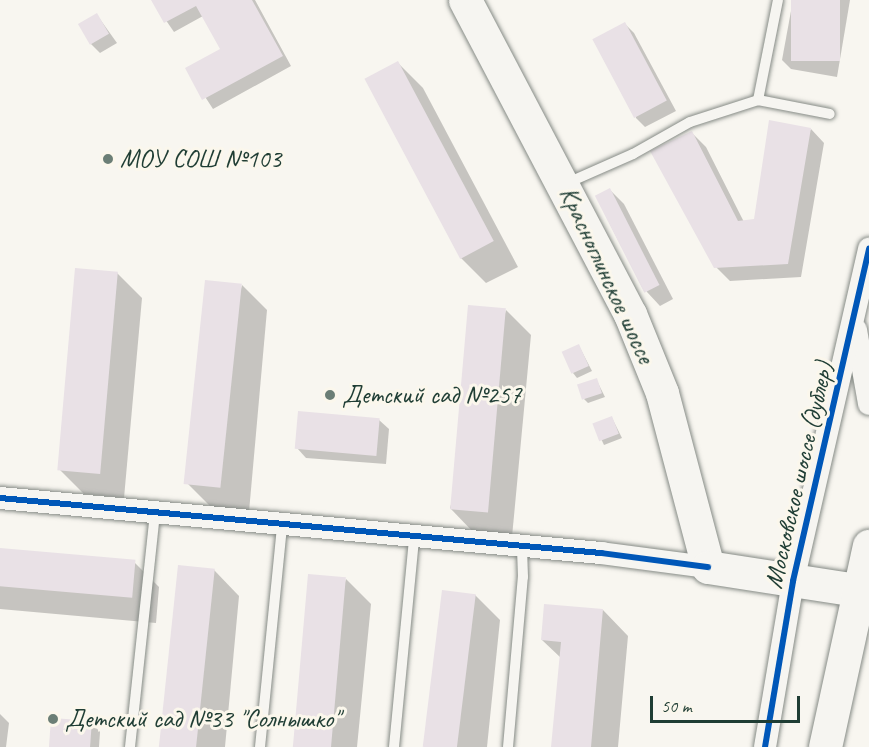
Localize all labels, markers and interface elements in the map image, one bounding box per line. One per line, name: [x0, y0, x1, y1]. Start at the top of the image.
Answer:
place label: МОУ СОШ №103: [120, 143, 281, 175]
marker: МОУ СОШ №103: [101, 152, 115, 166]
street label: Красноглинское шоссе: [552, 181, 662, 369]
street label: Московское шоссе (дублер): [758, 358, 840, 592]
place label: Детский сад №257: [342, 379, 521, 411]
marker: Детский сад №257: [323, 388, 337, 402]
scale bar: [653, 684, 803, 722]
text: 50 m: [661, 695, 692, 717]
place label: Детский сад №33 "Солнышко": [65, 703, 339, 735]
marker: Детский сад №33 "Солнышко": [46, 712, 60, 726]

